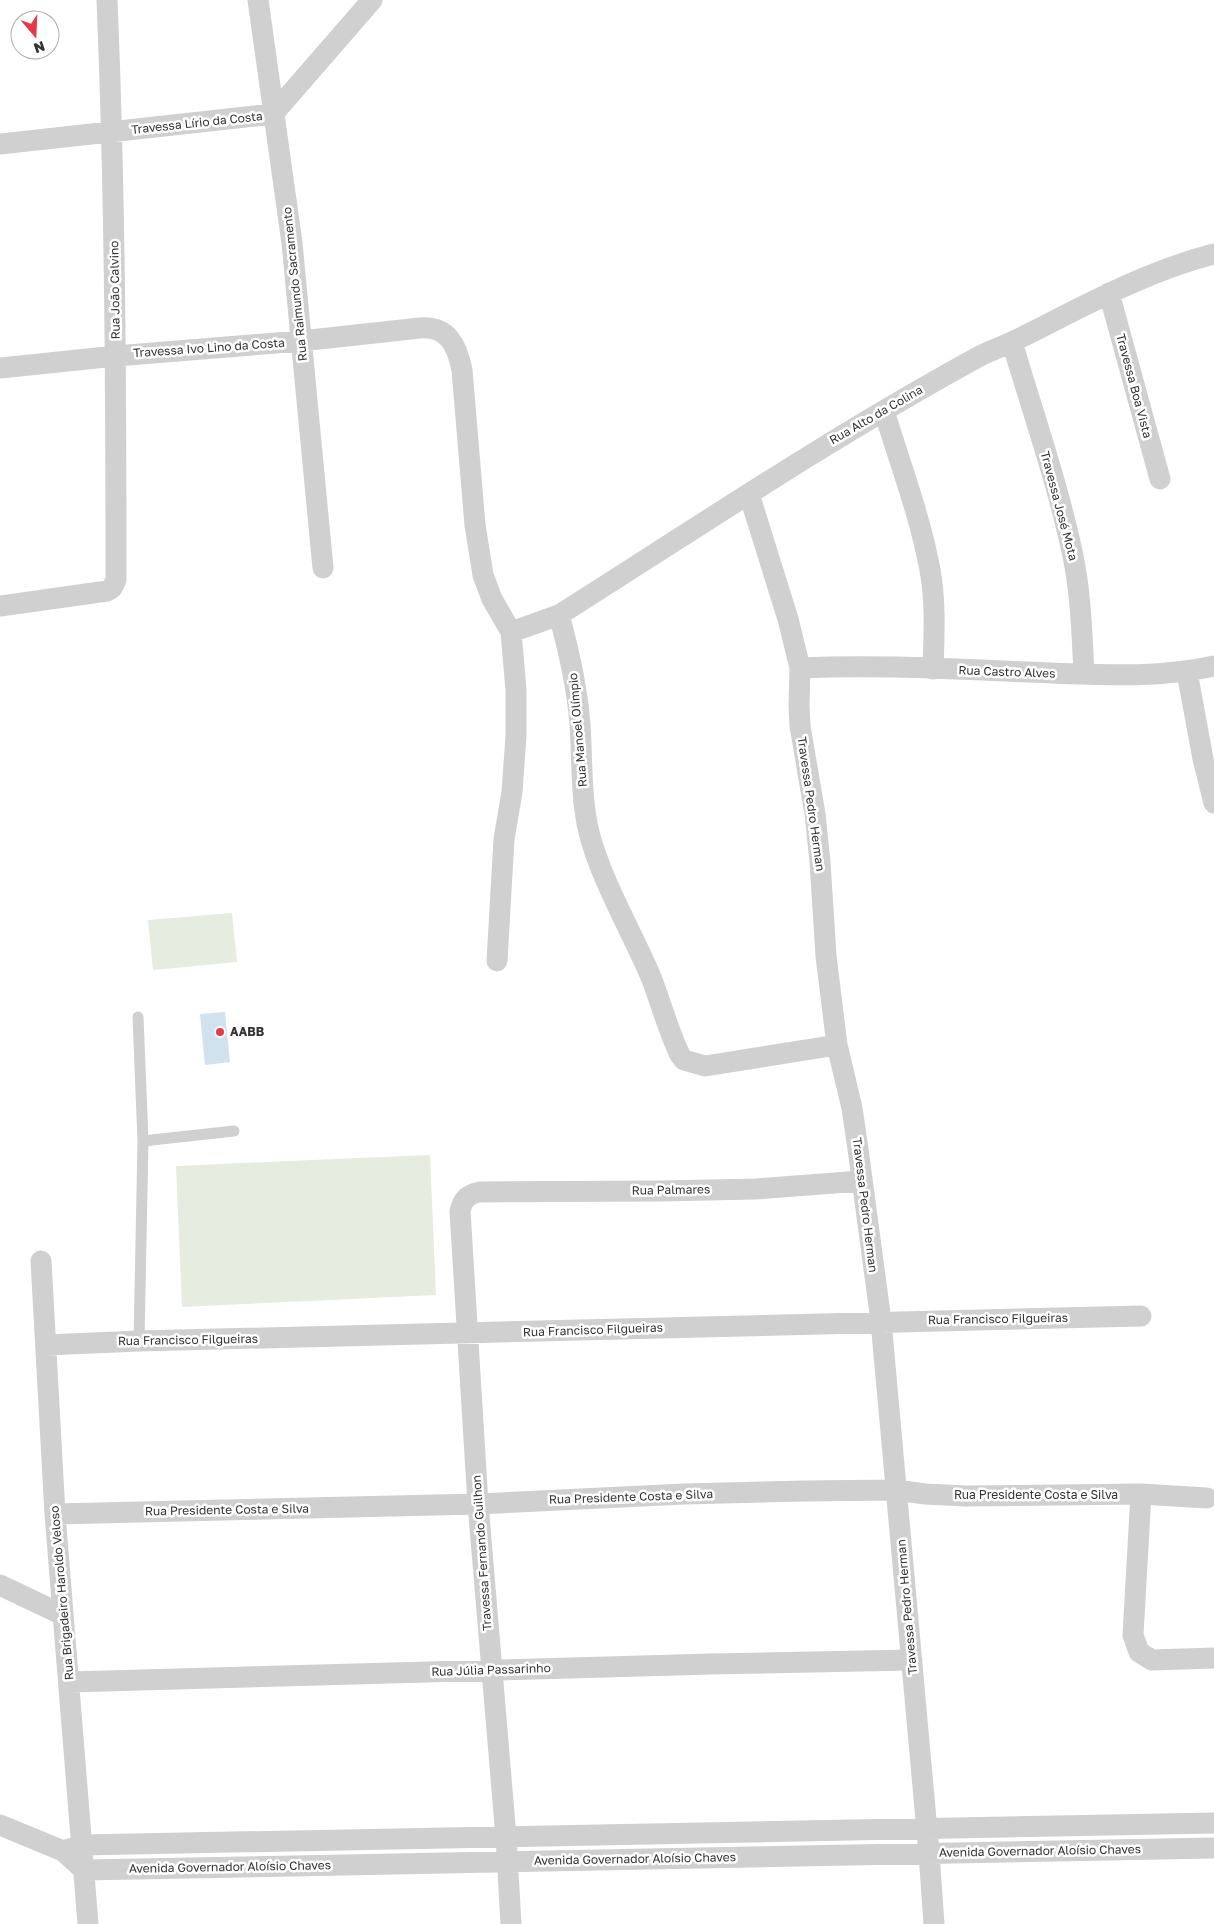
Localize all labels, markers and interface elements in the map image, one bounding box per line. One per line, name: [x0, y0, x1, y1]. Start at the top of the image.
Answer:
north arrow: [10, 10, 60, 60]
text: N: [32, 38, 47, 58]
street label: Travessa Lírio da Costa: [131, 108, 263, 137]
street label: Rua Raimundo Sacramento: [279, 206, 310, 362]
street label: Rua João Calvino: [106, 240, 123, 340]
street label: Travessa Boa Vista: [1113, 332, 1156, 440]
street label: Travessa Ivo Lino da Costa: [133, 335, 285, 360]
street label: Rua Alto da Colina: [826, 382, 925, 447]
street label: Travessa José Mota: [1038, 450, 1081, 562]
street label: Rua Castro Alves: [958, 662, 1056, 681]
street label: Rua Manoel Olímpio: [565, 672, 590, 788]
street label: Travessa Pedro Herman: [795, 736, 828, 872]
place label: AABB: [230, 1024, 265, 1039]
marker: AABB: [214, 1026, 226, 1038]
street label: Travessa Pedro Herman: [850, 1137, 881, 1273]
street label: Rua Palmares: [632, 1181, 710, 1198]
street label: Rua Francisco Filgueiras: [928, 1310, 1068, 1327]
street label: Rua Francisco Filgueiras: [523, 1320, 663, 1339]
street label: Rua Francisco Filgueiras: [118, 1331, 258, 1348]
street label: Travessa Fernando Guilhon: [469, 1475, 494, 1631]
street label: Rua Presidente Costa e Silva: [549, 1486, 713, 1507]
street label: Rua Presidente Costa e Silva: [954, 1487, 1118, 1502]
street label: Rua Presidente Costa e Silva: [145, 1501, 309, 1518]
street label: Rua Brigadeiro Haroldo Veloso: [46, 1505, 77, 1681]
street label: Travessa Pedro Herman: [893, 1539, 920, 1675]
street label: Rua Júlia Passarinho: [431, 1660, 551, 1679]
street label: Avenida Governador Aloísio Chaves: [939, 1841, 1141, 1860]
street label: Avenida Governador Aloísio Chaves: [534, 1849, 736, 1868]
street label: Avenida Governador Aloísio Chaves: [129, 1857, 331, 1876]

